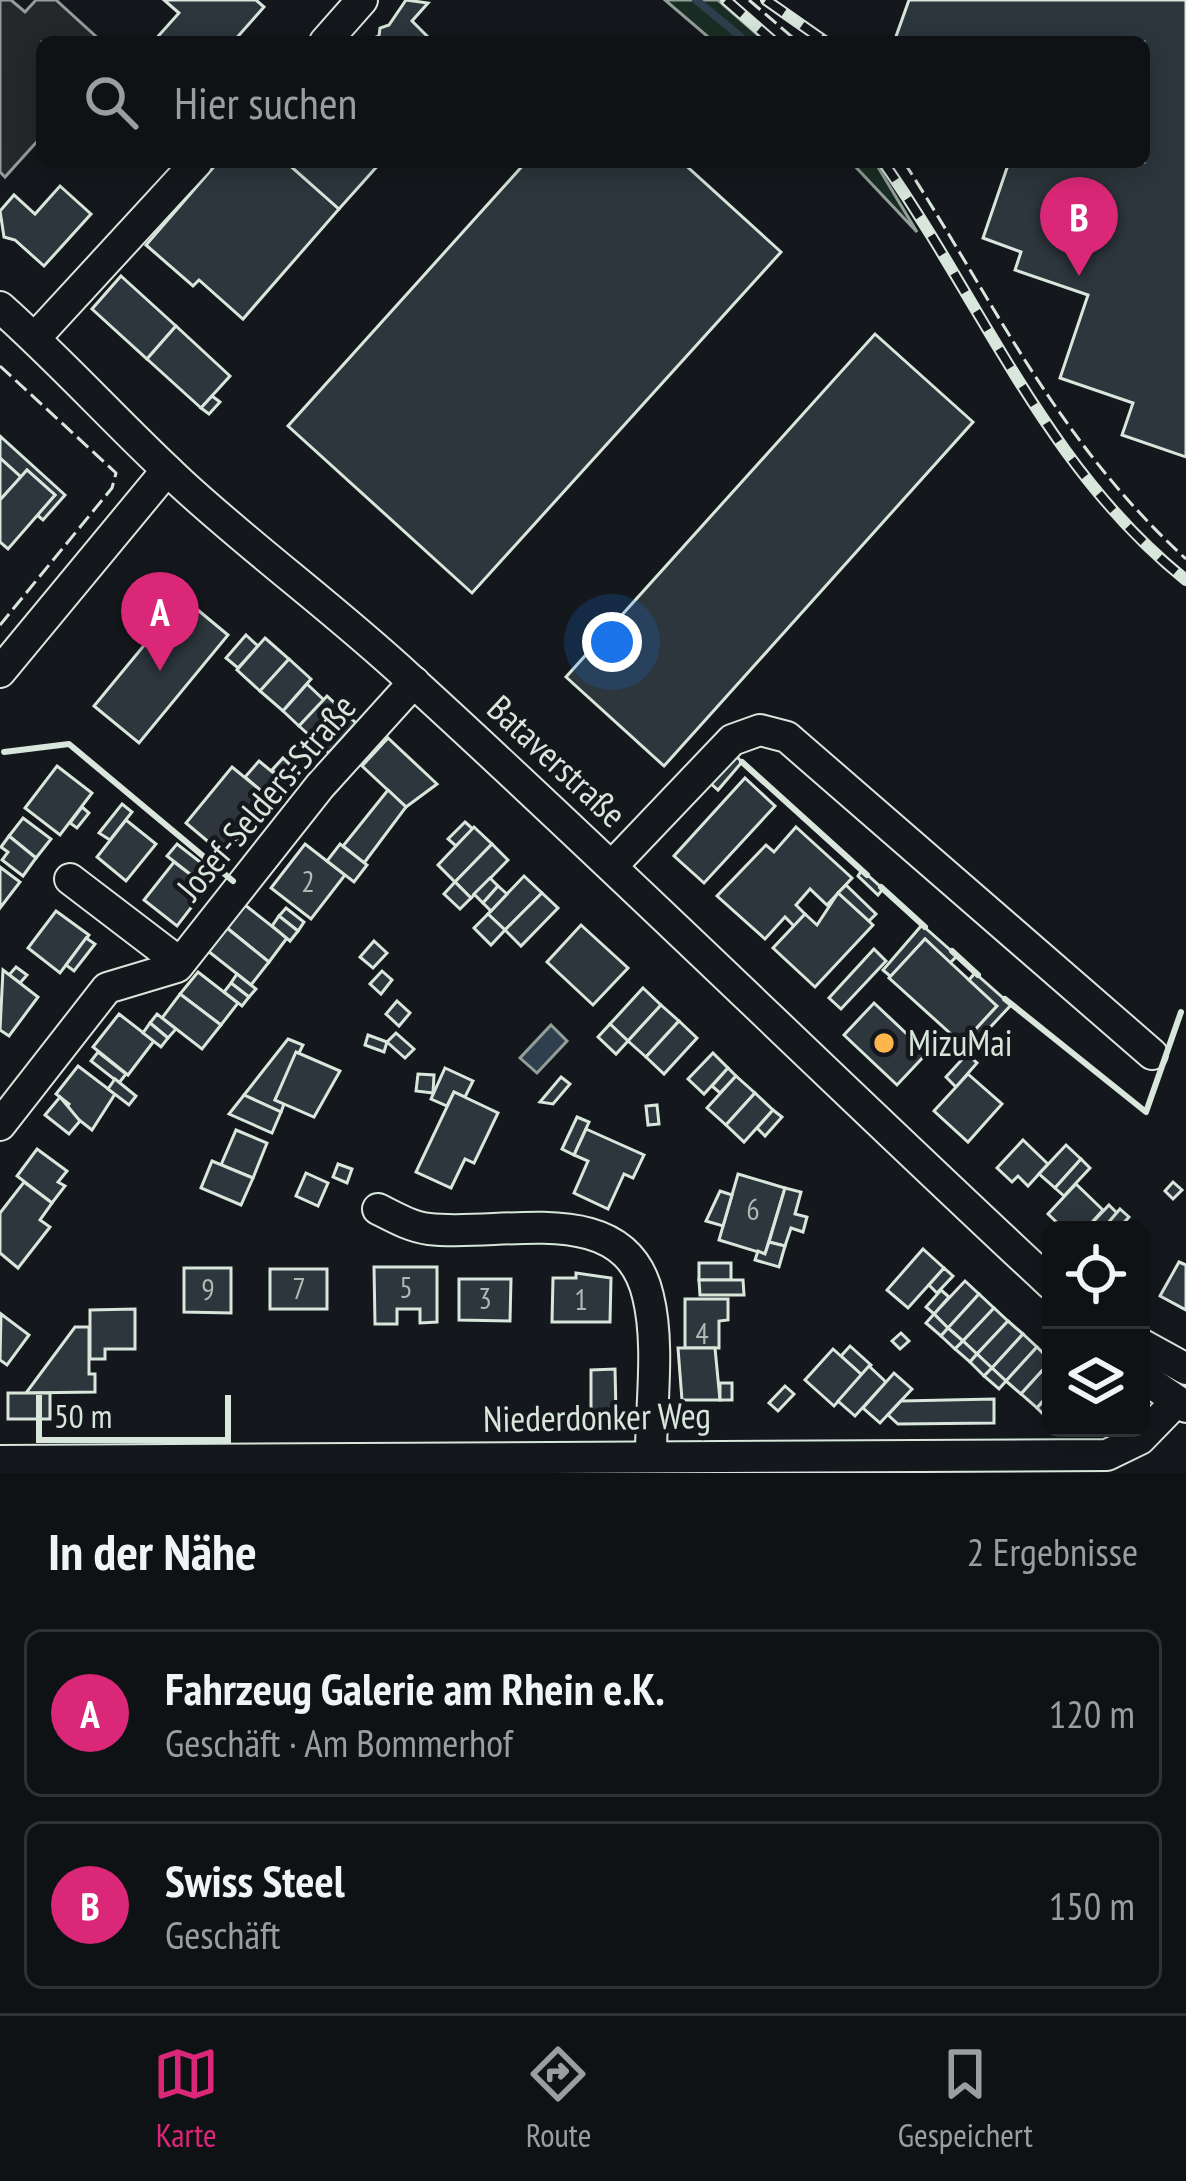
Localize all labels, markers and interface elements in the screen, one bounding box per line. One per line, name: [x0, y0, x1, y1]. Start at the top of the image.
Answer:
search box: [36, 36, 1150, 168]
icon: search: [78, 69, 144, 135]
text: Hier suchen: [174, 73, 357, 131]
pin: B: [1040, 177, 1118, 276]
pin: A: [121, 572, 199, 671]
your location: [582, 612, 642, 672]
street label: Josef-Selders-Straße: [165, 684, 365, 910]
street label: Bataverstraße: [478, 684, 637, 837]
house number: 2: [301, 861, 315, 900]
place label: MizuMai: [908, 1019, 1012, 1066]
marker: MizuMai: [871, 1030, 897, 1056]
house number: 6: [746, 1189, 760, 1228]
map controls: [1042, 1221, 1150, 1437]
button: locate: [1042, 1221, 1150, 1329]
house number: 5: [399, 1267, 413, 1306]
house number: 7: [292, 1268, 306, 1307]
house number: 9: [201, 1269, 215, 1308]
house number: 3: [478, 1278, 492, 1317]
house number: 1: [574, 1279, 588, 1318]
house number: 4: [695, 1313, 709, 1352]
button: layers: [1042, 1329, 1150, 1437]
scale bar: [36, 1389, 231, 1442]
street label: Niederdonker Weg: [483, 1391, 711, 1442]
text: 50 m: [54, 1394, 112, 1437]
text: In der Nähe: [48, 1518, 257, 1584]
text: 2 Ergebnisse: [967, 1526, 1138, 1577]
text: Fahrzeug Galerie am Rhein e.K.: [165, 1659, 665, 1717]
text: A: [80, 1688, 100, 1739]
text: 120 m: [1049, 1688, 1135, 1739]
text: Geschäft · Am Bommerhof: [165, 1717, 513, 1768]
text: Swiss Steel: [165, 1851, 345, 1909]
text: B: [80, 1880, 100, 1931]
text: 150 m: [1049, 1880, 1135, 1931]
text: Geschäft: [165, 1909, 280, 1960]
tab: Karte: [153, 2041, 219, 2156]
tab: Route: [525, 2041, 591, 2156]
tab: Gespeichert: [898, 2041, 1033, 2156]

